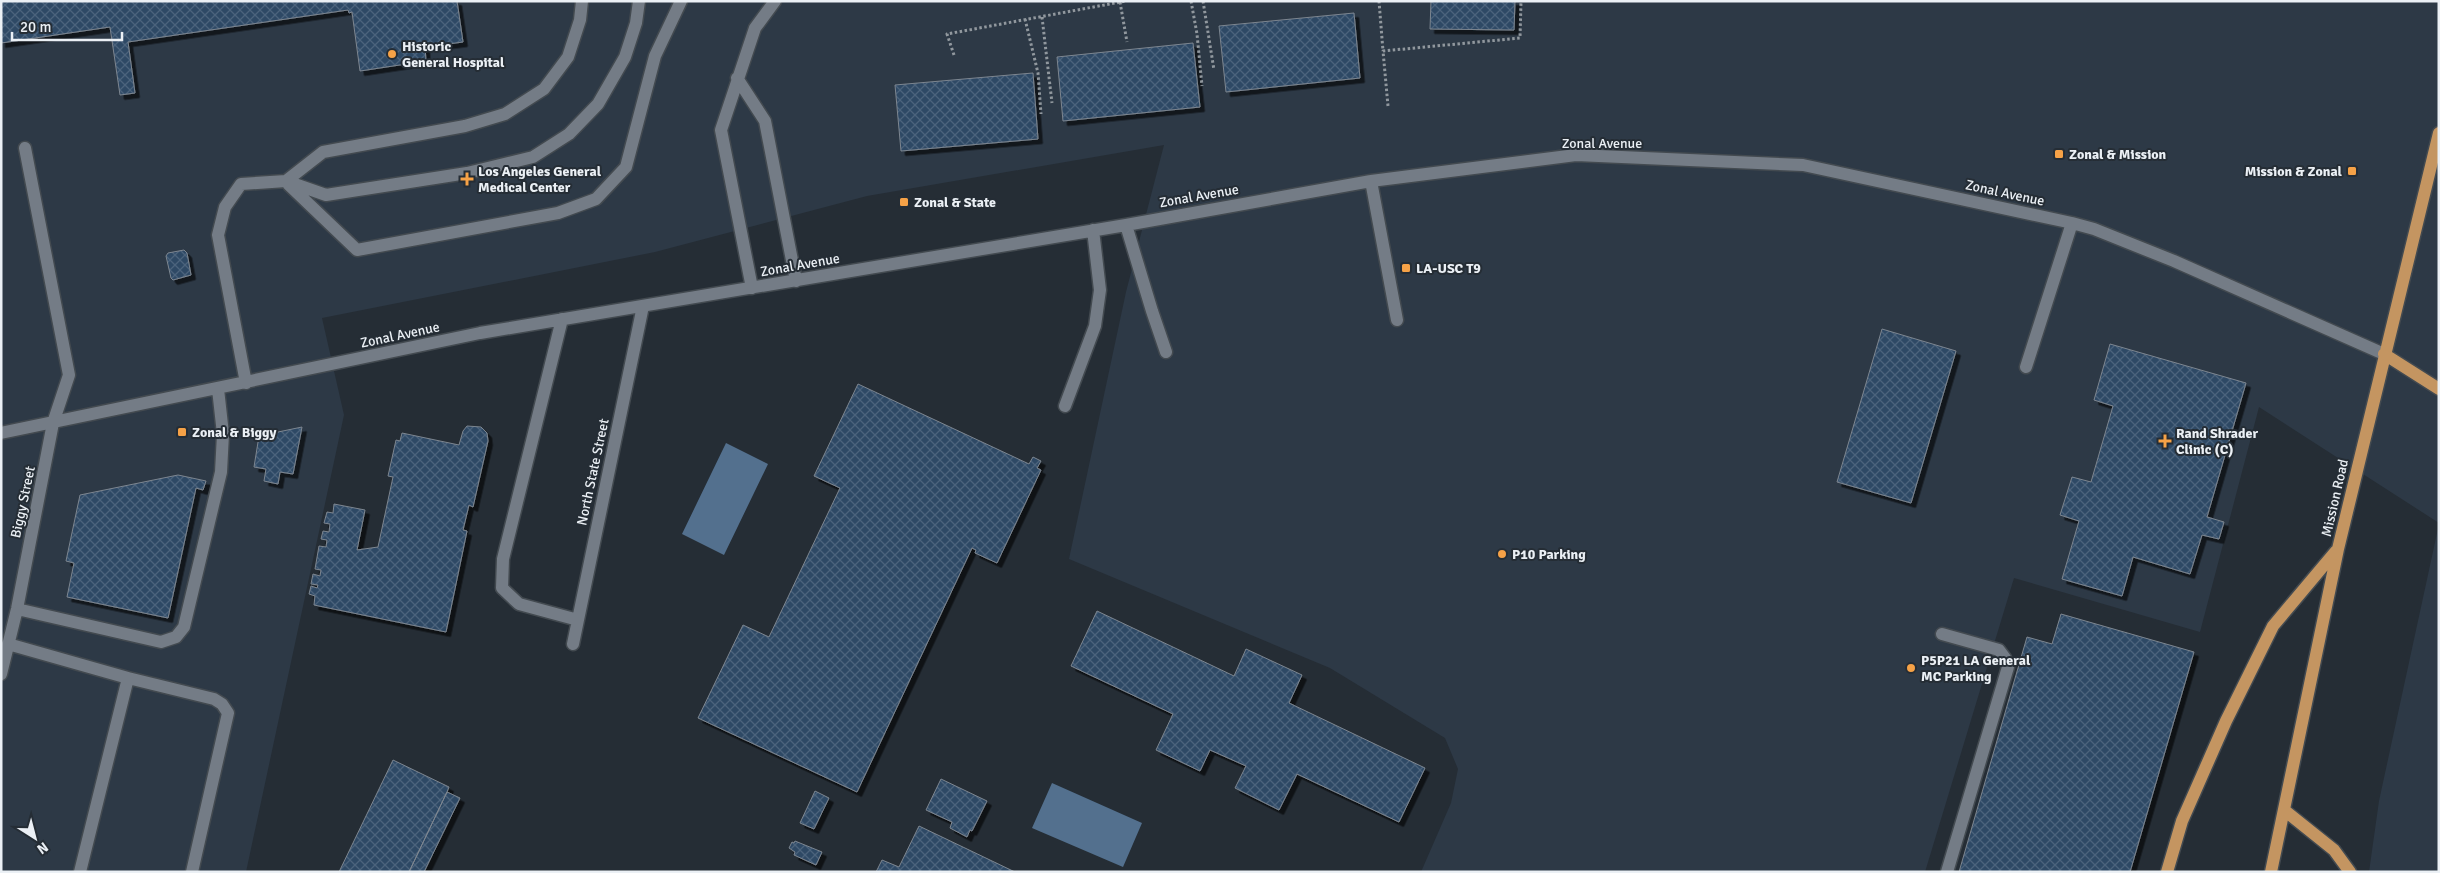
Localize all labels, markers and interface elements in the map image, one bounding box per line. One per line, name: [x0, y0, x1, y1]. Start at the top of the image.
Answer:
scale bar: [12, 10, 122, 42]
text: 20 m: [20, 18, 51, 36]
place label: Historic General Hospital: [402, 38, 505, 71]
marker: Historic General Hospital: [386, 48, 398, 60]
street label: Zonal Avenue: [1562, 135, 1642, 152]
place label: Zonal & Mission: [2069, 146, 2167, 163]
marker: Zonal & Mission: [2053, 148, 2065, 160]
place label: Los Angeles General Medical Center: [478, 163, 602, 196]
place label: Mission & Zonal: [2245, 163, 2343, 180]
marker: Mission & Zonal: [2346, 165, 2358, 177]
marker: Los Angeles General Medical Center: [460, 172, 474, 186]
street label: Zonal Avenue: [1964, 176, 2046, 210]
street label: Zonal Avenue: [1158, 181, 1240, 211]
place label: Zonal & State: [914, 194, 996, 211]
marker: Zonal & State: [898, 196, 910, 208]
street label: Zonal Avenue: [759, 250, 841, 280]
place label: LA-USC T9: [1416, 260, 1481, 277]
marker: LA-USC T9: [1400, 262, 1412, 274]
street label: Zonal Avenue: [359, 318, 441, 352]
street label: North State Street: [573, 417, 613, 527]
place label: Zonal & Biggy: [192, 424, 277, 441]
place label: Rand Shrader Clinic (C): [2176, 425, 2258, 458]
marker: Zonal & Biggy: [176, 426, 188, 438]
marker: Rand Shrader Clinic (C): [2158, 434, 2172, 448]
street label: Mission Road: [2318, 458, 2352, 538]
street label: Biggy Street: [7, 464, 39, 540]
place label: P10 Parking: [1512, 546, 1586, 563]
marker: P10 Parking: [1496, 548, 1508, 560]
place label: P5P21 LA General MC Parking: [1921, 652, 2031, 685]
marker: P5P21 LA General MC Parking: [1905, 662, 1917, 674]
north arrow: [10, 813, 60, 863]
text: N: [33, 838, 51, 858]

